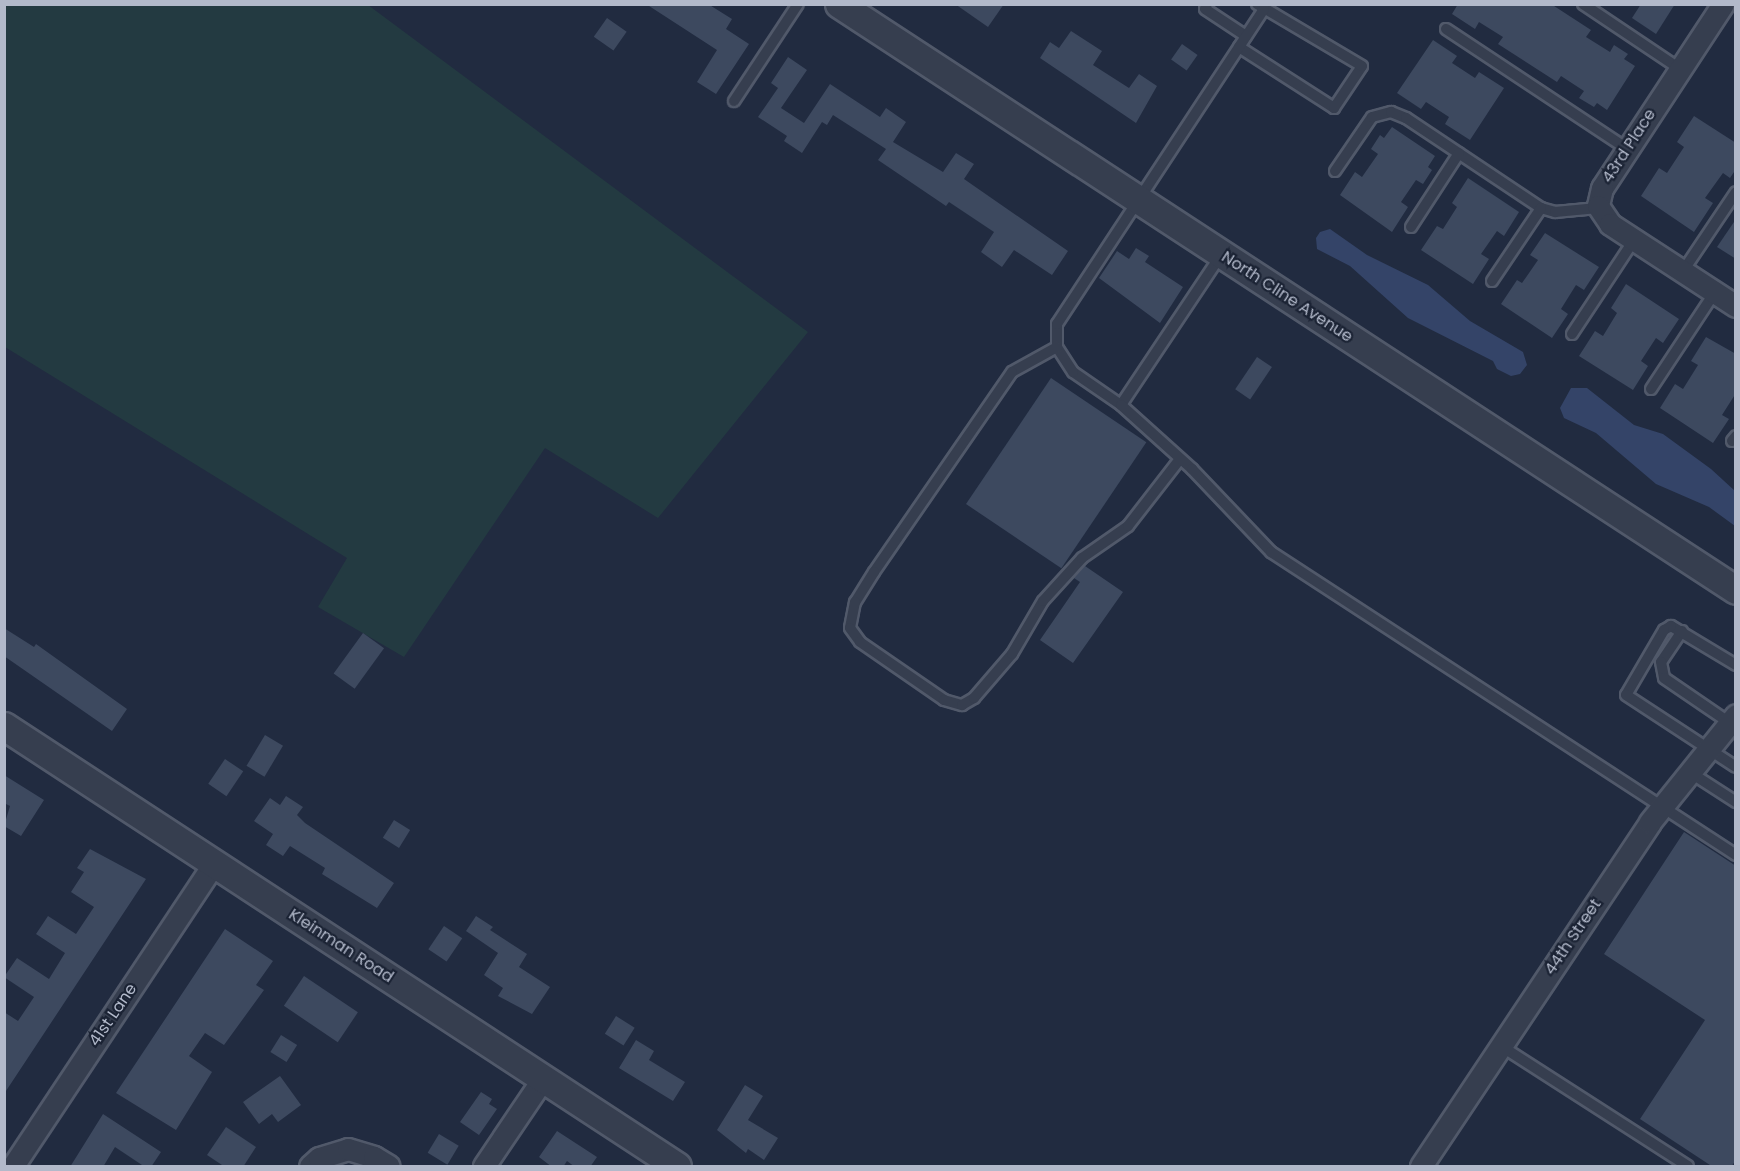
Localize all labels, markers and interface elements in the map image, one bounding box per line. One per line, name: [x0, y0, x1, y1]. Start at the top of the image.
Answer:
street label: 43rd Place: [1598, 105, 1660, 187]
street label: North Cline Avenue: [1218, 247, 1356, 347]
street label: 44th Street: [1541, 895, 1605, 979]
street label: Kleinman Road: [285, 905, 397, 987]
street label: 41st Lane: [85, 980, 141, 1050]

